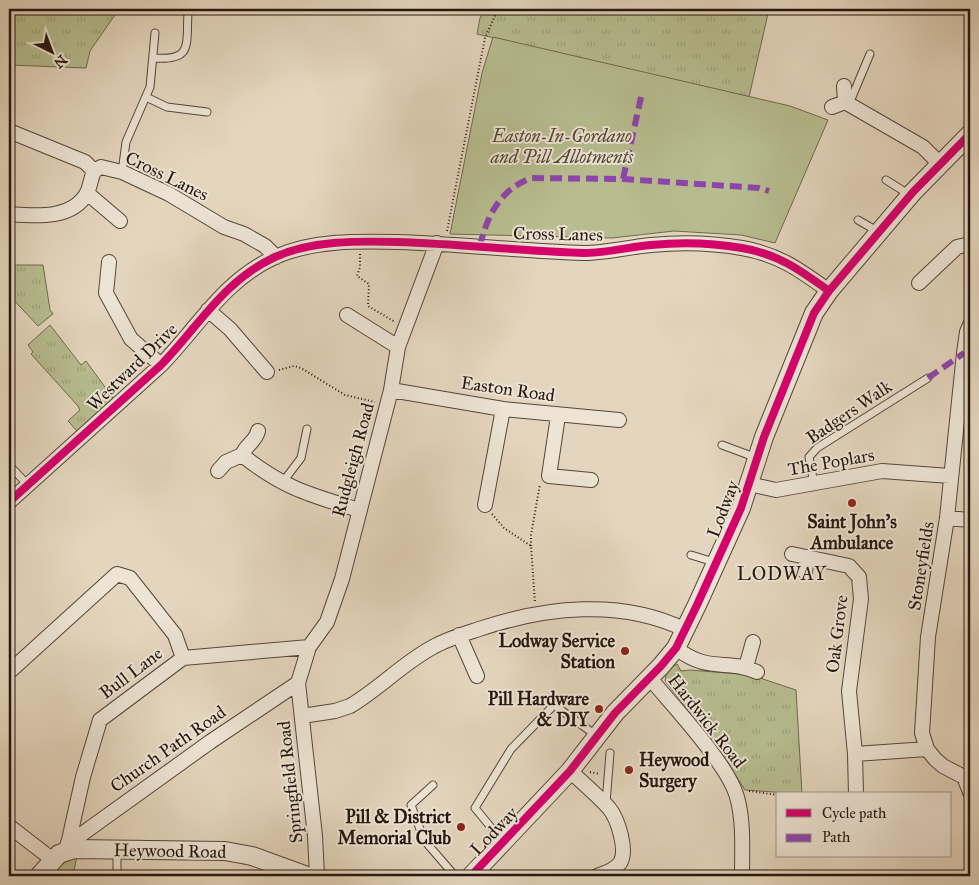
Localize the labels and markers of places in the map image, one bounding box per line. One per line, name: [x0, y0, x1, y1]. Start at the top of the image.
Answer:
marker: Saint John's Ambulance: [846, 497, 858, 509]
place label: Saint John's Ambulance: [807, 511, 897, 554]
place label: Lodway Service Station: [499, 630, 615, 673]
marker: Lodway Service Station: [619, 645, 631, 657]
place label: Pill Hardware & DIY: [488, 688, 591, 731]
marker: Pill Hardware & DIY: [593, 703, 605, 715]
place label: Heywood Surgery: [639, 749, 710, 793]
marker: Heywood Surgery: [623, 764, 635, 776]
place label: Pill & District Memorial Club: [338, 806, 452, 849]
marker: Pill & District Memorial Club: [455, 821, 467, 833]

